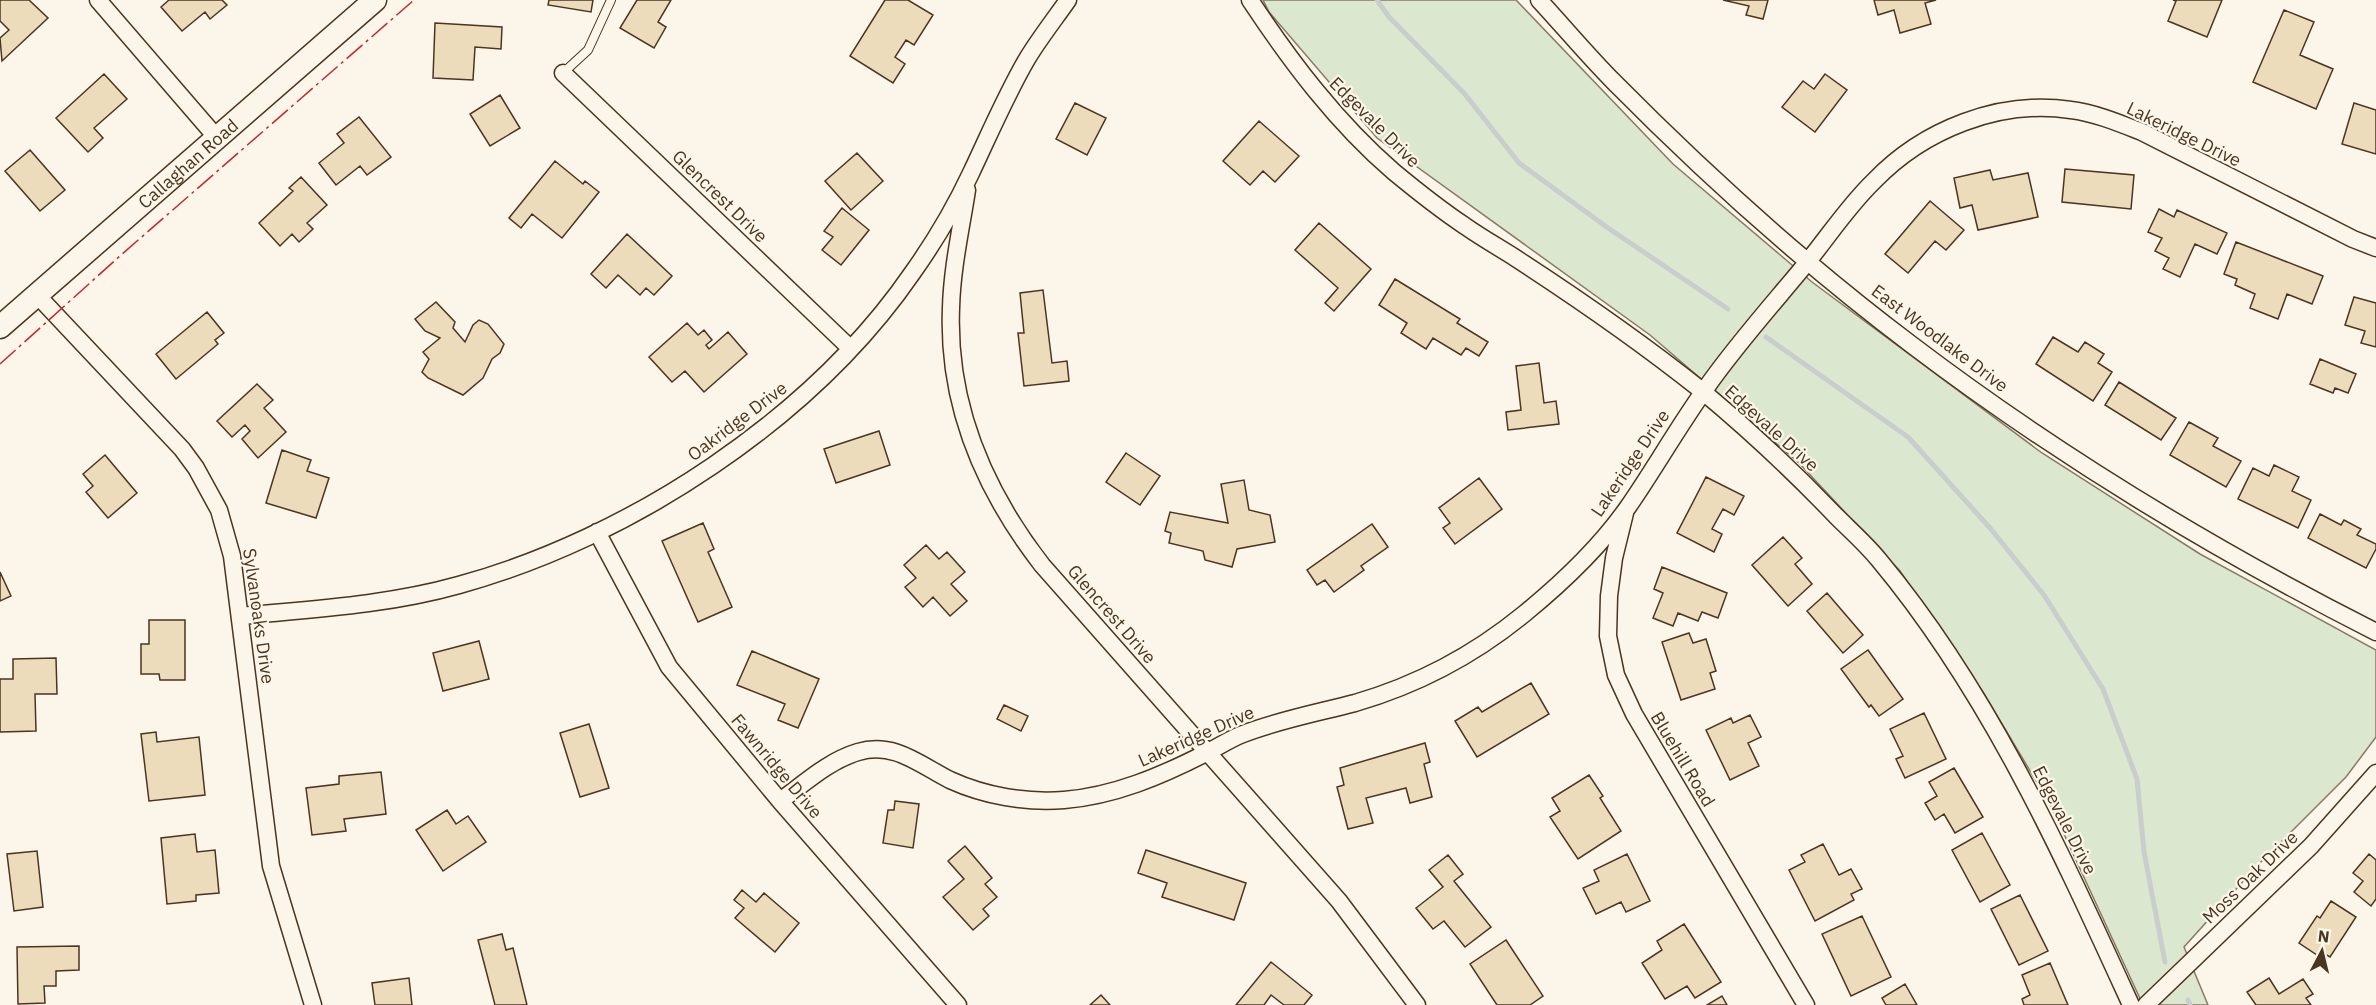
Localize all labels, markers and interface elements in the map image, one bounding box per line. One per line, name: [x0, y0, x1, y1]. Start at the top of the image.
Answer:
street label: Edgevale Drive: [1325, 72, 1425, 172]
street label: Lakeridge Drive: [2123, 96, 2245, 172]
street label: Callaghan Road: [133, 113, 242, 213]
street label: Glencrest Drive: [667, 145, 773, 247]
street label: East Woodlake Drive: [1867, 279, 2013, 397]
street label: Oakridge Drive: [683, 376, 791, 466]
street label: Edgevale Drive: [1720, 380, 1824, 476]
street label: Lakeridge Drive: [1586, 405, 1674, 521]
street label: Sylvanoaks Drive: [238, 547, 280, 685]
street label: Glencrest Drive: [1063, 560, 1161, 668]
street label: Lakeridge Drive: [1134, 700, 1258, 772]
street label: Bluehill Road: [1646, 707, 1720, 811]
street label: Fawnridge Drive: [726, 709, 828, 823]
street label: Edgevale Drive: [2028, 762, 2102, 878]
street label: Moss Oak Drive: [2197, 826, 2303, 928]
north arrow: [2292, 921, 2352, 981]
text: N: [2317, 925, 2331, 947]

